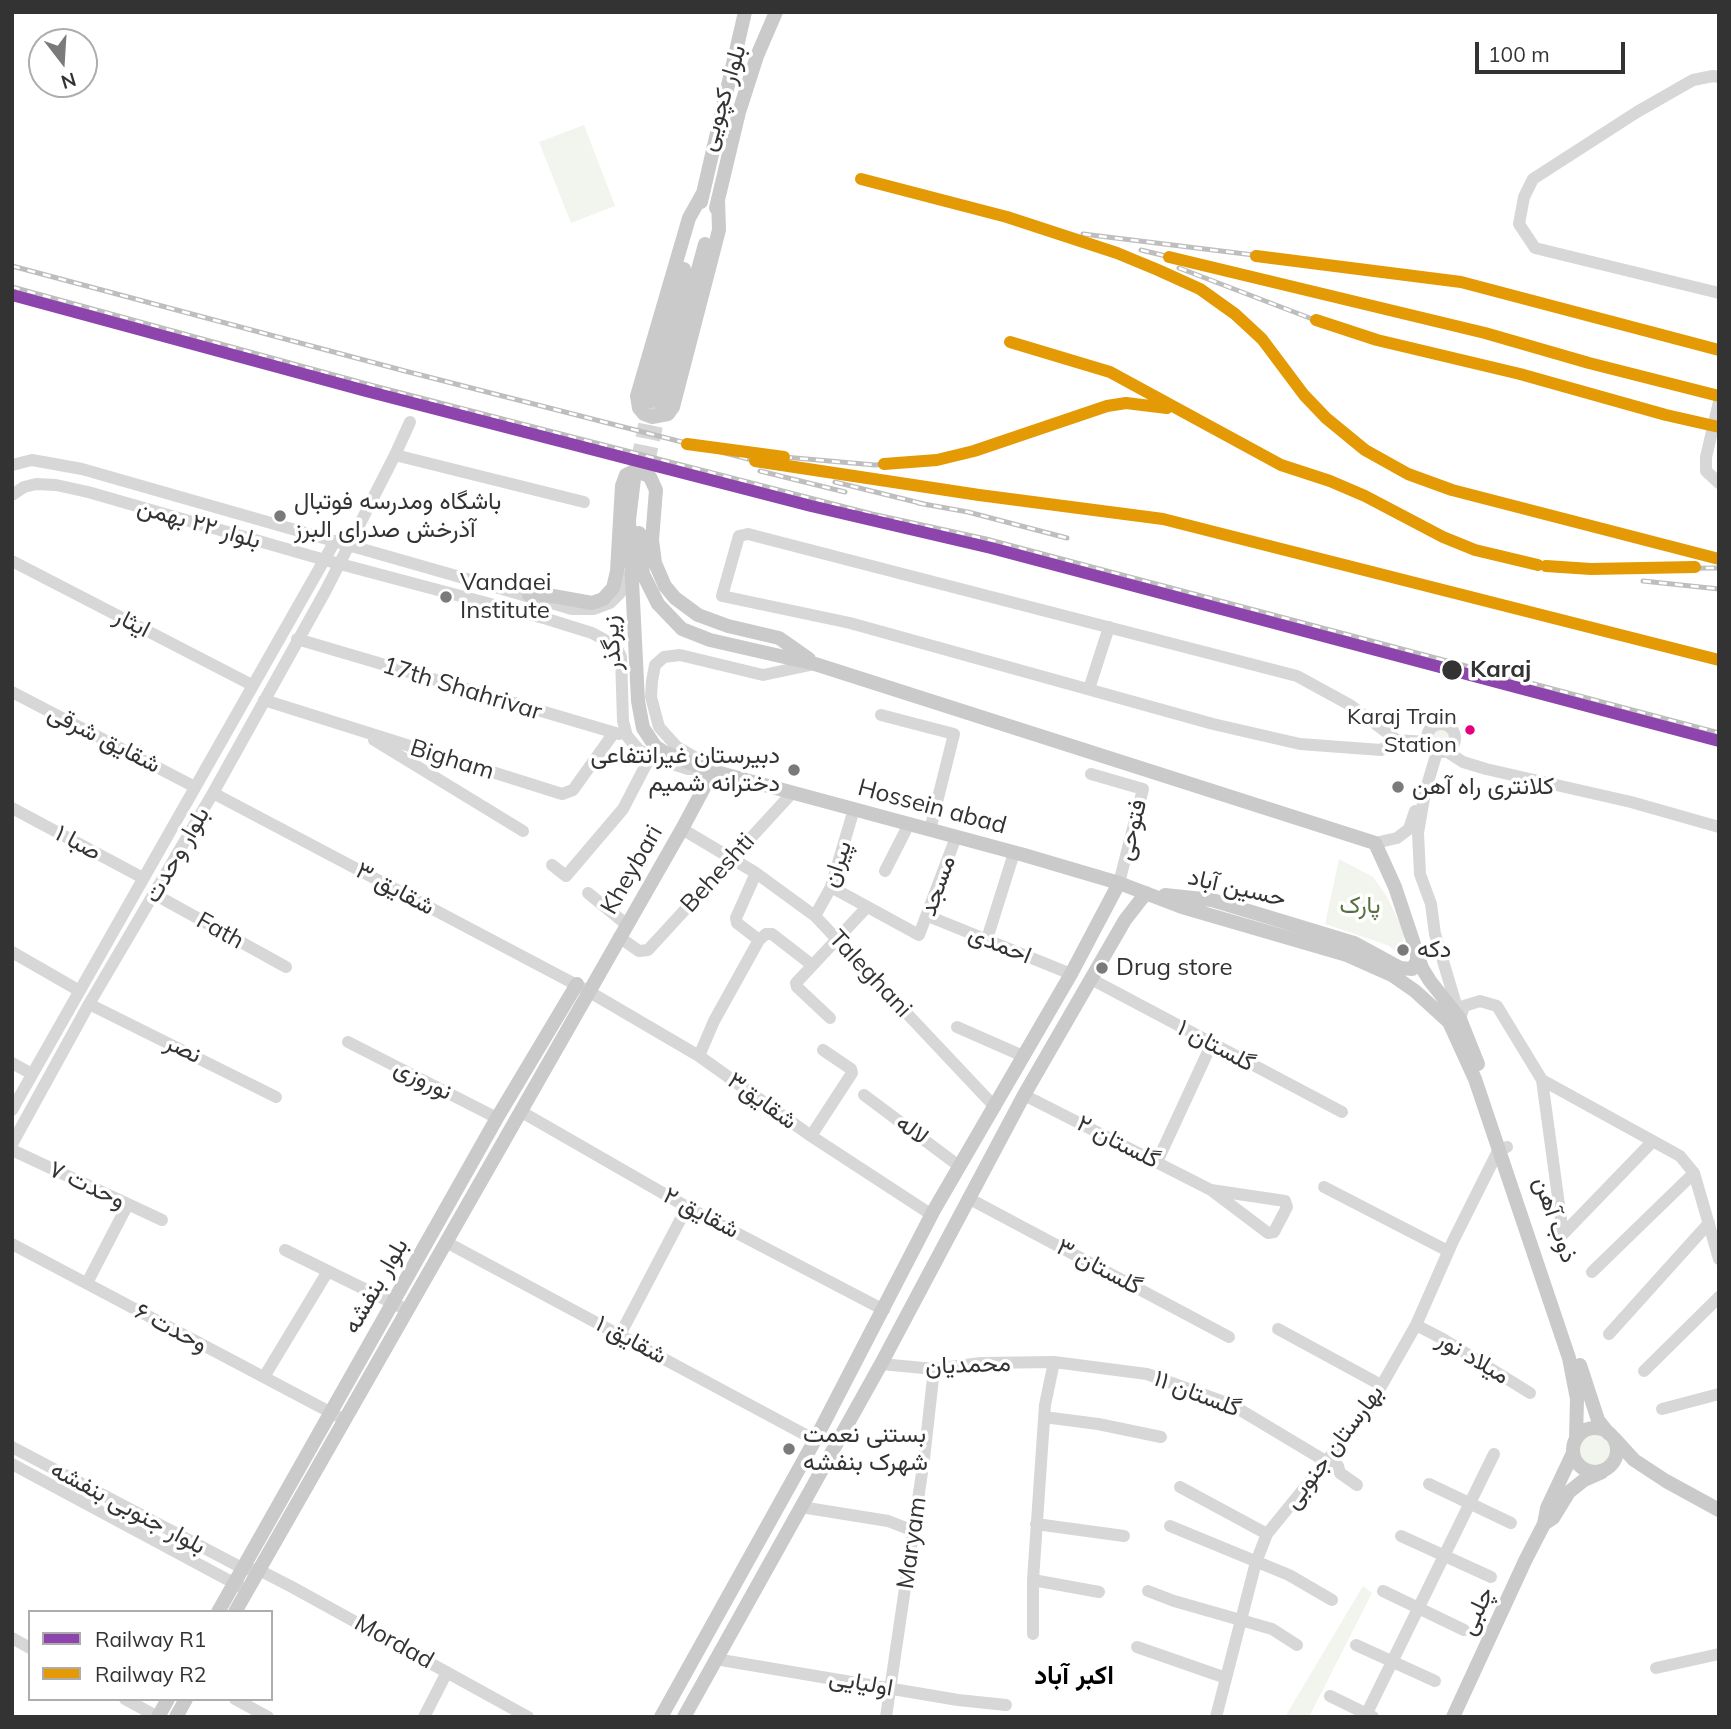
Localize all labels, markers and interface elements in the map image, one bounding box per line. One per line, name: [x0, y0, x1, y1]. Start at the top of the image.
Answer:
north arrow: [28, 28, 98, 98]
scale bar: [1479, 28, 1630, 72]
street label: بلوار کچویی: [693, 41, 753, 155]
text: 100 m: [1488, 41, 1550, 67]
text: N: [58, 68, 79, 95]
place label: باشگاه ومدرسه فوتبال آذرخش صدرای البرز: [294, 488, 501, 544]
street label: بلوار ۲۲ بهمن: [134, 493, 264, 555]
marker: باشگاه ومدرسه فوتبال آذرخش صدرای البرز: [272, 508, 288, 524]
place label: Vandaei Institute: [460, 569, 551, 625]
marker: Vandaei Institute: [438, 589, 454, 605]
street label: ایثار: [109, 602, 155, 644]
street label: زیرگذر: [596, 615, 628, 671]
street label: 17th Shahrivar: [379, 651, 545, 727]
place label: Karaj: [1470, 656, 1531, 684]
marker: Karaj: [1440, 658, 1464, 682]
street label: شقایق شرقی: [43, 698, 165, 780]
place label: Karaj Train Station: [1347, 704, 1457, 756]
marker: Karaj Train Station: [1463, 723, 1477, 737]
street label: Bigham: [407, 734, 497, 786]
place label: دبیرستان غیرانتفاعی دخترانه شمیم: [591, 742, 780, 798]
marker: دبیرستان غیرانتفاعی دخترانه شمیم: [786, 762, 802, 778]
street label: Hossein abad: [855, 773, 1009, 841]
place label: کلانتری راه آهن: [1412, 773, 1554, 801]
marker: کلانتری راه آهن: [1390, 779, 1406, 795]
street label: فتوحی: [1111, 796, 1153, 864]
street label: بلوار وحدت: [138, 802, 216, 908]
street label: صبا ۱: [50, 819, 106, 867]
street label: Kheybari: [595, 820, 669, 920]
street label: Beheshti: [675, 827, 761, 919]
street label: پیران: [816, 837, 858, 891]
street label: مسجد: [914, 852, 962, 920]
street label: شقایق ۳: [351, 856, 439, 922]
street label: حسین آباد: [1185, 863, 1289, 913]
park label: پارک: [1340, 892, 1380, 920]
street label: Fath: [191, 906, 249, 956]
street label: احمدی: [964, 919, 1036, 971]
street label: Taleghani: [822, 924, 918, 1024]
place label: دکه: [1417, 936, 1451, 964]
marker: دکه: [1395, 942, 1411, 958]
place label: Drug store: [1116, 954, 1233, 982]
marker: Drug store: [1094, 960, 1110, 976]
street label: گلستان ۱: [1172, 1014, 1260, 1078]
street label: نصر: [160, 1028, 206, 1070]
street label: نوروزی: [389, 1053, 457, 1107]
street label: شقایق۳: [722, 1066, 802, 1136]
street label: لاله: [890, 1109, 934, 1151]
street label: گلستان ۲: [1072, 1109, 1164, 1175]
street label: وحدت ۷: [44, 1155, 130, 1215]
street label: ذوب آهن: [1527, 1173, 1583, 1267]
street label: شقایق ۲: [658, 1181, 744, 1245]
street label: بلوار بنفشه: [337, 1233, 415, 1339]
street label: گلستان ۳: [1051, 1233, 1147, 1301]
street label: وحدت ۶: [130, 1297, 212, 1359]
street label: شقایق ۱: [591, 1309, 671, 1371]
street label: میلاد نور: [1432, 1325, 1514, 1391]
street label: محمدیان: [925, 1349, 1011, 1381]
street label: گلستان ۱۱: [1150, 1364, 1244, 1424]
street label: بهارستان جنوبی: [1278, 1379, 1390, 1515]
place label: بستنی نعمت شهرک بنفشه: [803, 1421, 928, 1477]
marker: بستنی نعمت شهرک بنفشه: [781, 1441, 797, 1457]
street label: بلوار جنوبی بنفشه: [46, 1455, 210, 1561]
street label: Maryam: [891, 1495, 933, 1591]
street label: چلبی: [1453, 1582, 1501, 1640]
street label: Mordad: [349, 1609, 439, 1675]
legend: [28, 1610, 273, 1701]
text: Railway R1: [95, 1626, 206, 1652]
district label: اکبر آباد: [1034, 1660, 1114, 1692]
text: Railway R2: [95, 1661, 206, 1687]
street label: اولیایی: [827, 1663, 895, 1703]

